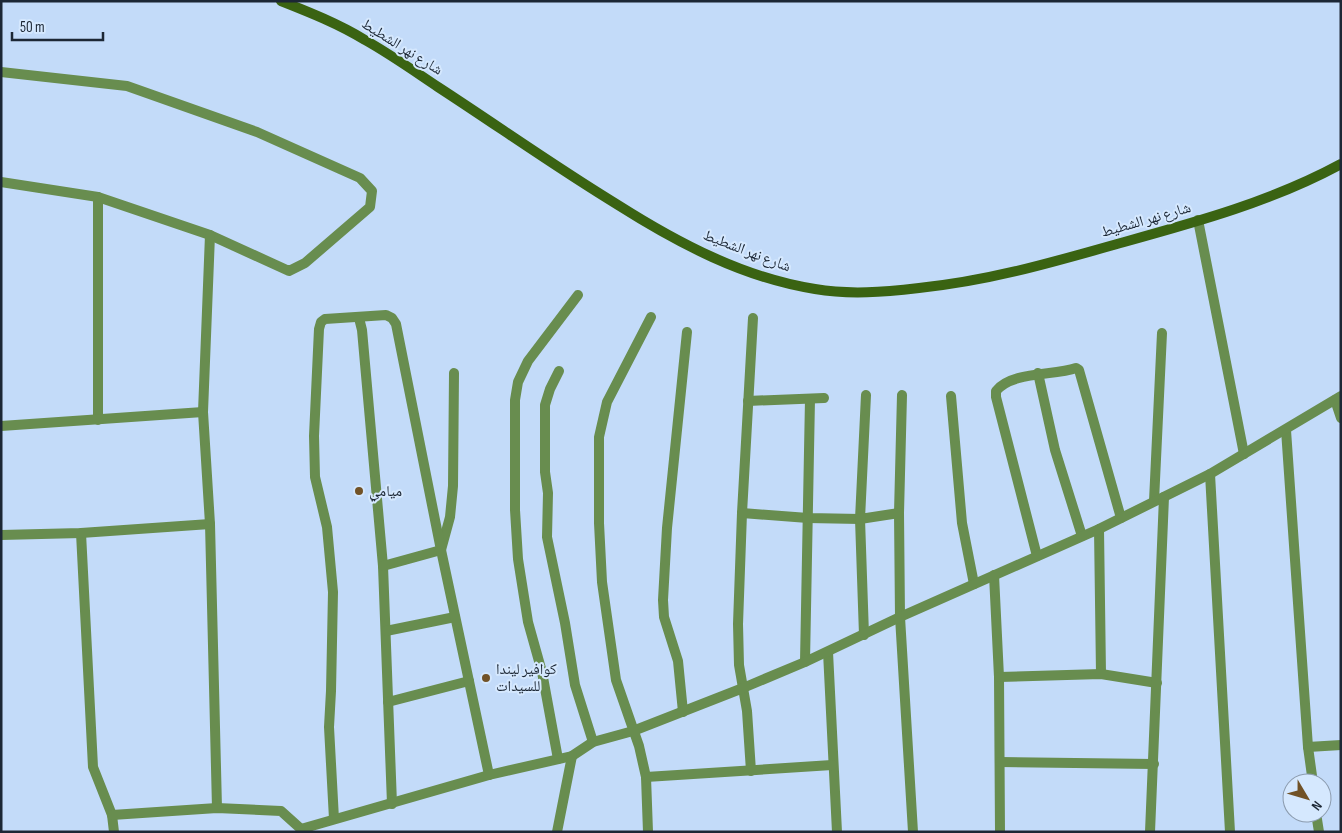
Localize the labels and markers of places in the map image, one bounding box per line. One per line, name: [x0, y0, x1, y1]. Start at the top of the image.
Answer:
place label: ميامي: [369, 482, 402, 502]
marker: ميامي: [353, 485, 365, 497]
place label: كوافير ليندا للسيدات: [496, 660, 557, 696]
marker: كوافير ليندا للسيدات: [480, 672, 492, 684]

